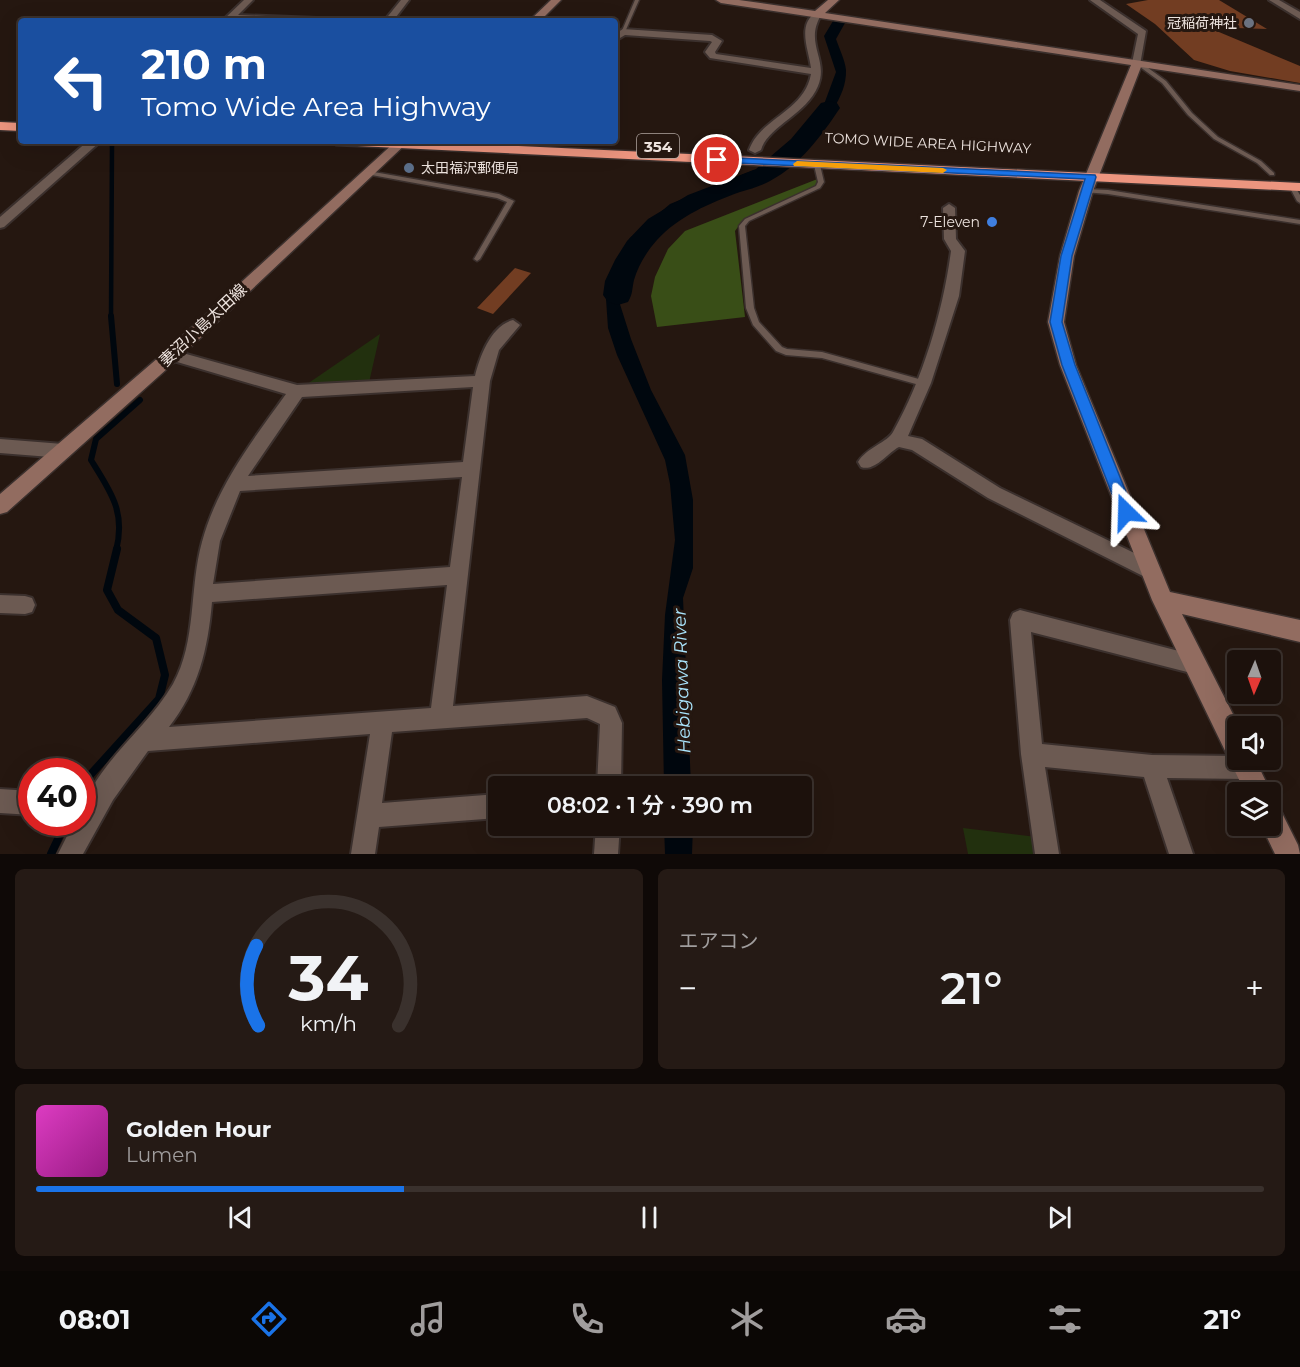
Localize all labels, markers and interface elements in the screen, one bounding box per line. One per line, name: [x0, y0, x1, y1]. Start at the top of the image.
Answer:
place label: 冠稲荷神社: [1167, 14, 1237, 32]
marker: 冠稲荷神社: [1242, 16, 1256, 30]
text: 210 m: [141, 38, 267, 90]
icon: left: [42, 42, 120, 120]
text: Tomo Wide Area Highway: [141, 90, 491, 123]
street label: TOMO WIDE AREA HIGHWAY: [824, 129, 1032, 157]
road number: 354: [637, 134, 679, 158]
pin: [691, 134, 742, 185]
icon: arrive: [700, 143, 733, 176]
place label: 太田福沢郵便局: [421, 159, 519, 177]
marker: 太田福沢郵便局: [402, 161, 416, 175]
place label: 7-Eleven: [920, 213, 980, 231]
marker: 7-Eleven: [985, 215, 999, 229]
street label: 妻沼小島太田線: [156, 280, 250, 370]
position arrow: [1094, 480, 1158, 544]
water label: Hebigawa River: [668, 607, 696, 754]
north arrow: [1227, 650, 1281, 704]
map controls: [1227, 650, 1281, 836]
button: sound: [1227, 716, 1281, 770]
speed limit sign: 40: [18, 758, 96, 836]
button: layers: [1227, 782, 1281, 836]
text: 08:02 · 1 分 · 390 m: [547, 792, 753, 819]
text: エアコン: [679, 929, 759, 953]
text: 34: [288, 940, 369, 1016]
text: 21°: [940, 960, 1002, 1015]
text: −: [679, 968, 697, 1008]
text: +: [1245, 968, 1264, 1008]
text: km/h: [300, 1010, 357, 1036]
text: Golden Hour: [126, 1116, 271, 1143]
text: Lumen: [126, 1143, 198, 1167]
icon: previous: [224, 1201, 257, 1234]
icon: pause: [633, 1201, 666, 1234]
icon: next: [1043, 1201, 1076, 1234]
icon: directions: [248, 1298, 290, 1340]
icon: music: [407, 1298, 449, 1340]
icon: phone: [566, 1298, 608, 1340]
icon: climate: [726, 1298, 768, 1340]
icon: car: [885, 1298, 927, 1340]
icon: filters: [1044, 1298, 1086, 1340]
text: 08:01: [59, 1303, 131, 1336]
text: 21°: [1204, 1303, 1241, 1336]

